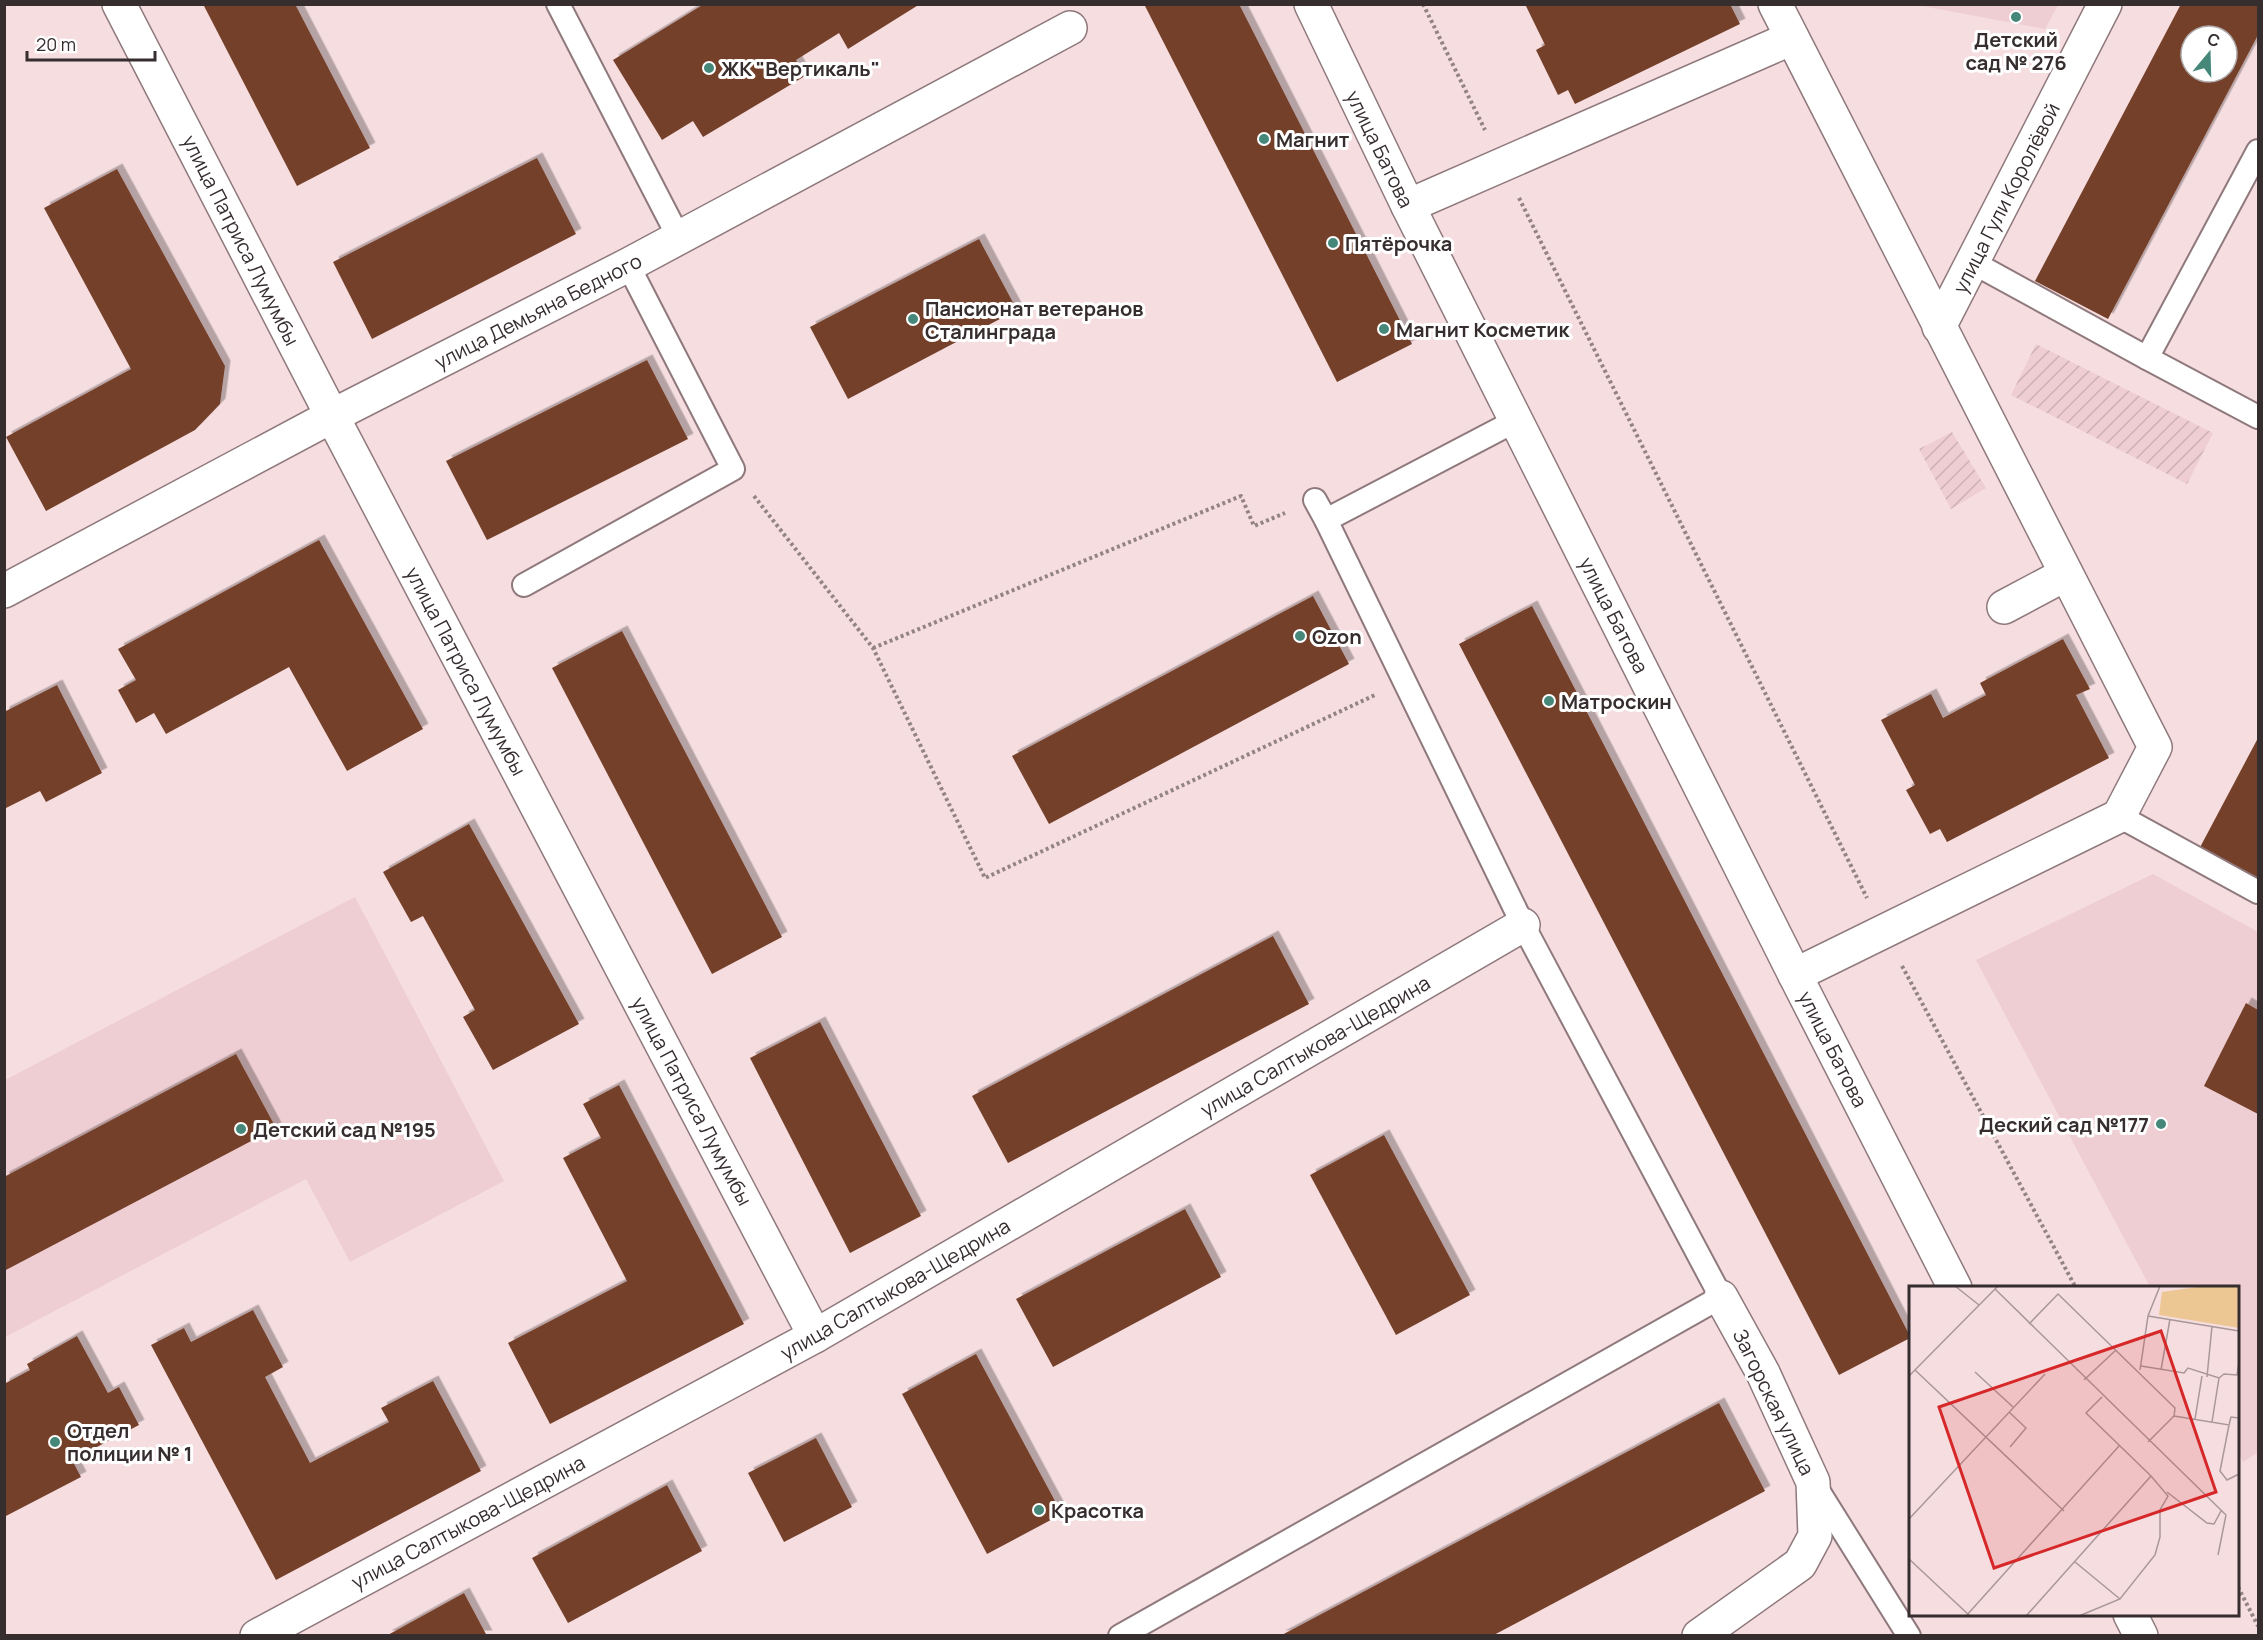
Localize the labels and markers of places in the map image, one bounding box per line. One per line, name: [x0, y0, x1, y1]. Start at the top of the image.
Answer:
marker: Детский сад № 276: [2009, 10, 2023, 24]
place label: Детский сад № 276: [1965, 26, 2067, 76]
place label: ЖК "Вертикаль": [721, 55, 880, 82]
marker: ЖК "Вертикаль": [702, 61, 716, 75]
place label: Магнит: [1276, 126, 1350, 153]
marker: Магнит: [1257, 132, 1271, 146]
place label: Пятёрочка: [1345, 230, 1452, 257]
marker: Пятёрочка: [1326, 236, 1340, 250]
place label: Пансионат ветеранов Сталинграда: [925, 295, 1143, 345]
marker: Пансионат ветеранов Сталинграда: [906, 312, 920, 326]
place label: Магнит Косметик: [1396, 316, 1570, 343]
marker: Магнит Косметик: [1377, 322, 1391, 336]
place label: Ozon: [1312, 623, 1362, 650]
marker: Ozon: [1293, 629, 1307, 643]
place label: Матроскин: [1561, 688, 1672, 715]
marker: Матроскин: [1542, 694, 1556, 708]
place label: Деский сад №177: [1979, 1111, 2149, 1138]
place label: Детский сад №195: [253, 1116, 436, 1143]
marker: Деский сад №177: [2154, 1117, 2168, 1131]
marker: Детский сад №195: [234, 1122, 248, 1136]
place label: Отдел полиции № 1: [67, 1417, 193, 1467]
marker: Отдел полиции № 1: [48, 1435, 62, 1449]
place label: Красотка: [1051, 1497, 1144, 1524]
marker: Красотка: [1032, 1503, 1046, 1517]

